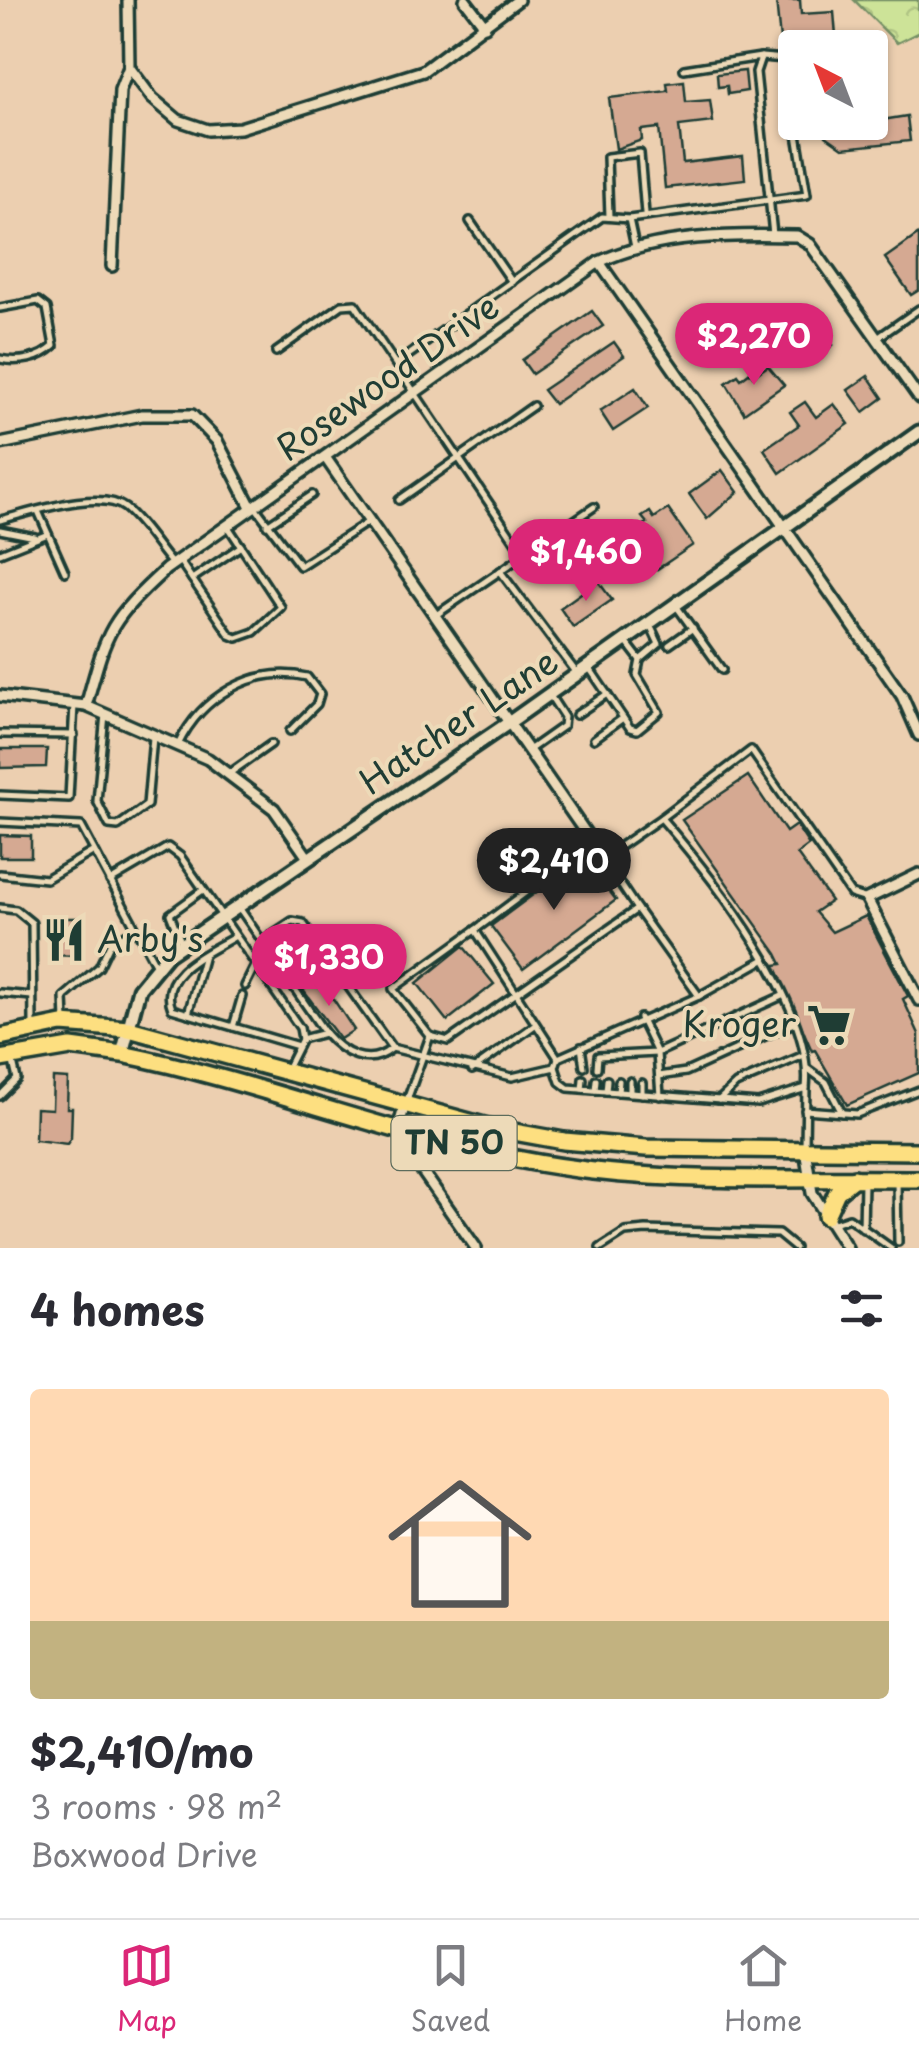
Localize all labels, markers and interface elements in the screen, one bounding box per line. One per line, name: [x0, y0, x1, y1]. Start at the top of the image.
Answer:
north arrow: [778, 30, 888, 140]
map controls: [778, 30, 888, 140]
street label: Rosewood Drive: [264, 279, 509, 473]
pin: $2,270: [673, 303, 835, 388]
text: $2,270: [697, 311, 811, 359]
pin: $1,460: [505, 519, 667, 604]
text: $1,460: [530, 527, 642, 575]
street label: Hatcher Lane: [348, 634, 568, 806]
pin: $2,410: [473, 828, 635, 913]
text: $2,410: [499, 836, 609, 884]
place label: Arby's: [97, 911, 203, 964]
restaurant icon: Arby's: [40, 916, 88, 964]
pin: $1,330: [248, 924, 410, 1009]
text: $1,330: [274, 932, 384, 980]
place label: Kroger: [682, 996, 797, 1049]
supermarket icon: Kroger: [805, 1001, 853, 1049]
road number: TN 50: [392, 1116, 516, 1170]
text: 4 homes: [30, 1277, 205, 1340]
icon: filters: [834, 1281, 889, 1336]
icon: home: [370, 1454, 550, 1634]
text: $2,410/mo: [30, 1719, 254, 1782]
text: 3 rooms · 98 m²: [30, 1782, 282, 1830]
text: Boxwood Drive: [30, 1830, 258, 1878]
tab: Map: [117, 1938, 177, 2041]
tab: Saved: [411, 1938, 490, 2041]
tab: Home: [724, 1938, 802, 2041]

